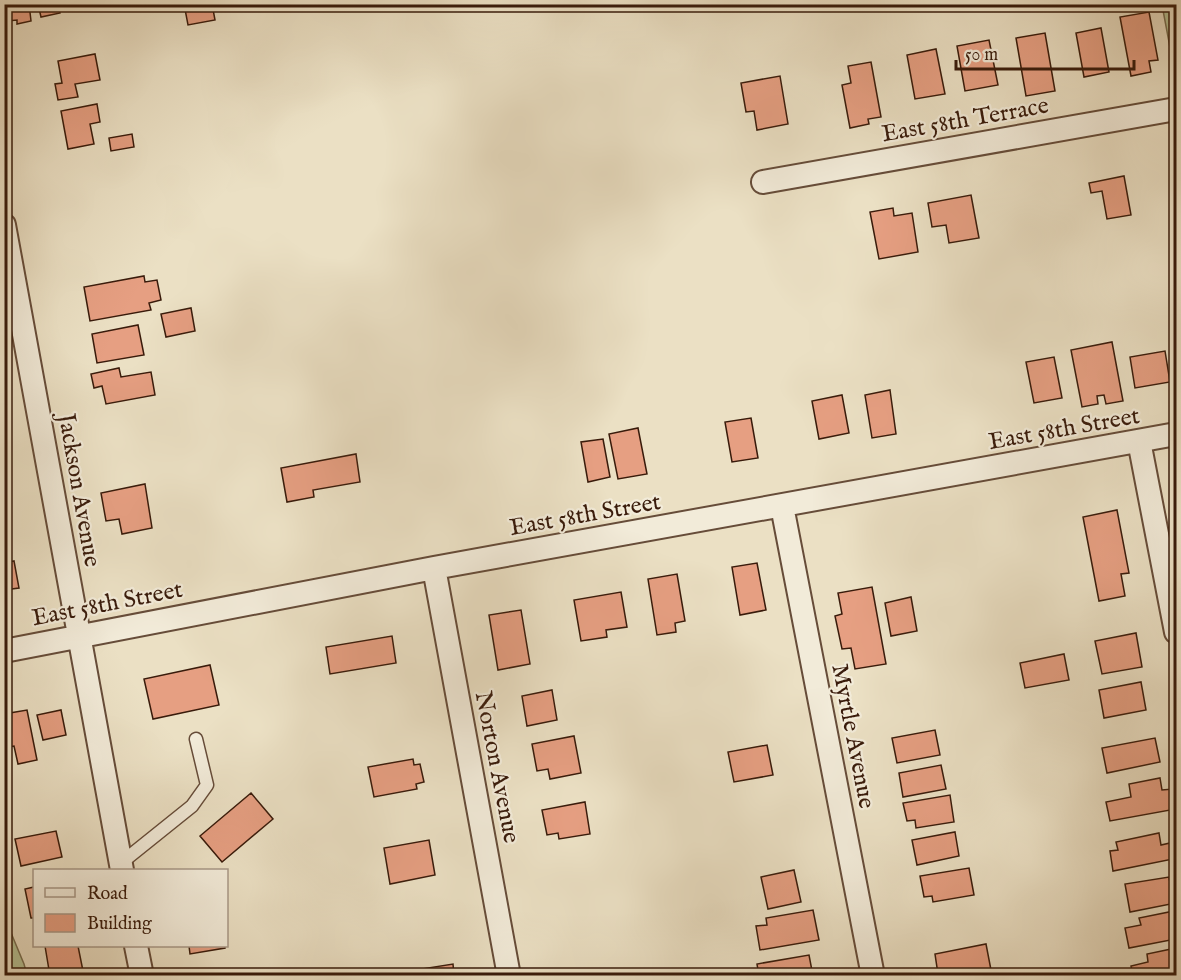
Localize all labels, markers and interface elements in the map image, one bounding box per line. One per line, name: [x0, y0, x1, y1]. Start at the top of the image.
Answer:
scale bar: [956, 33, 1134, 71]
text: 50 m: [965, 44, 998, 67]
street label: East 58th Terrace: [879, 91, 1051, 150]
street label: East 58th Street: [986, 401, 1142, 458]
street label: Jackson Avenue: [49, 408, 107, 569]
street label: East 58th Street: [507, 487, 663, 544]
street label: East 58th Street: [29, 575, 185, 634]
street label: Myrtle Avenue: [823, 661, 882, 811]
street label: Norton Avenue: [467, 689, 526, 846]
legend: [33, 869, 228, 947]
text: Road: [87, 883, 128, 906]
text: Building: [87, 913, 152, 936]

